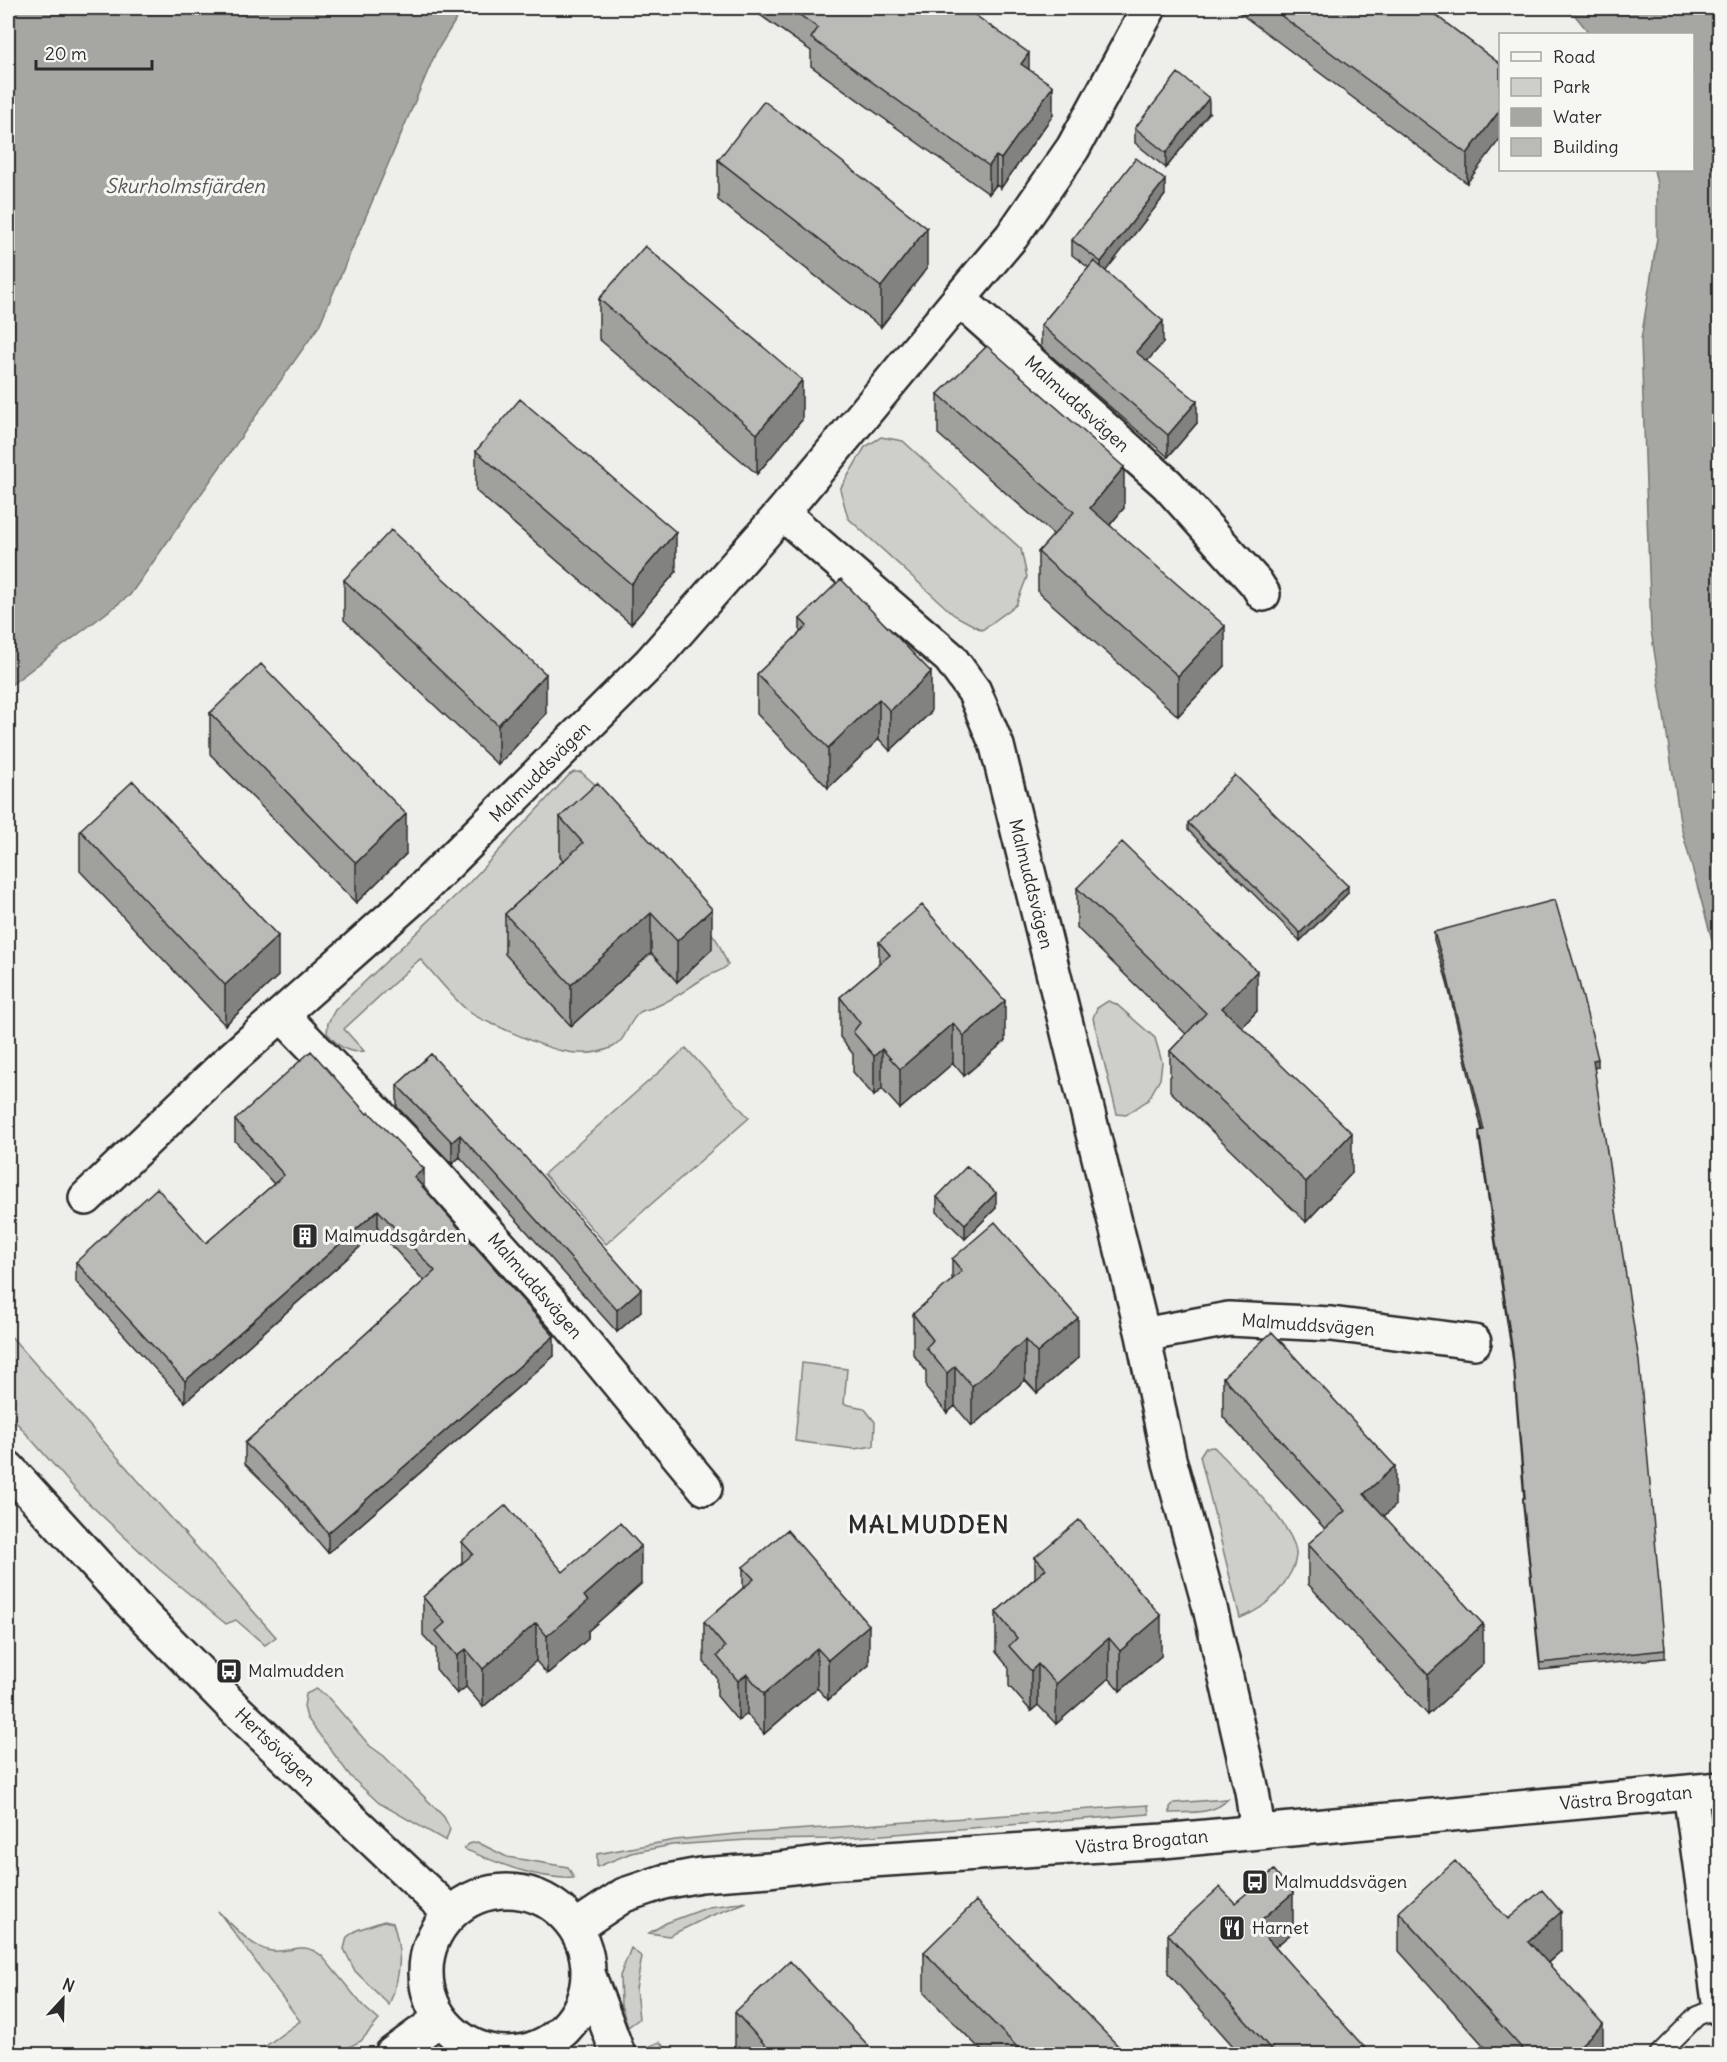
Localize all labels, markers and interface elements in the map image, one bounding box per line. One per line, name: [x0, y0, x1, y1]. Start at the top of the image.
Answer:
scale bar: [36, 33, 152, 71]
legend: [1499, 33, 1694, 171]
text: 20 m: [45, 42, 87, 65]
text: Road: [1553, 45, 1596, 68]
text: Park: [1553, 75, 1590, 98]
text: Water: [1553, 105, 1603, 128]
text: Building: [1553, 135, 1618, 158]
water label: Skurholmsfjärden: [105, 173, 265, 198]
street label: Malmuddsvägen: [1020, 350, 1135, 457]
street label: Malmuddsvägen: [484, 716, 595, 827]
street label: Malmuddsvägen: [1004, 816, 1059, 951]
building icon: Malmuddsgården: [290, 1221, 320, 1251]
place label: Malmuddsgården: [324, 1224, 466, 1247]
street label: Malmuddsvägen: [483, 1228, 588, 1344]
street label: Malmuddsvägen: [1241, 1308, 1375, 1341]
district label: MALMUDDEN: [848, 1509, 1010, 1539]
bus stop icon: Malmudden: [214, 1656, 244, 1686]
place label: Malmudden: [248, 1659, 344, 1682]
street label: Hertsövägen: [230, 1703, 320, 1791]
street label: Västra Brogatan: [1559, 1780, 1693, 1815]
street label: Västra Brogatan: [1075, 1824, 1209, 1859]
bus stop icon: Malmuddsvägen: [1240, 1867, 1270, 1897]
place label: Malmuddsvägen: [1274, 1870, 1407, 1893]
restaurant icon: Harnet: [1217, 1913, 1247, 1943]
place label: Harnet: [1252, 1916, 1309, 1939]
north arrow: [33, 1969, 93, 2029]
text: N: [60, 1974, 77, 1996]

